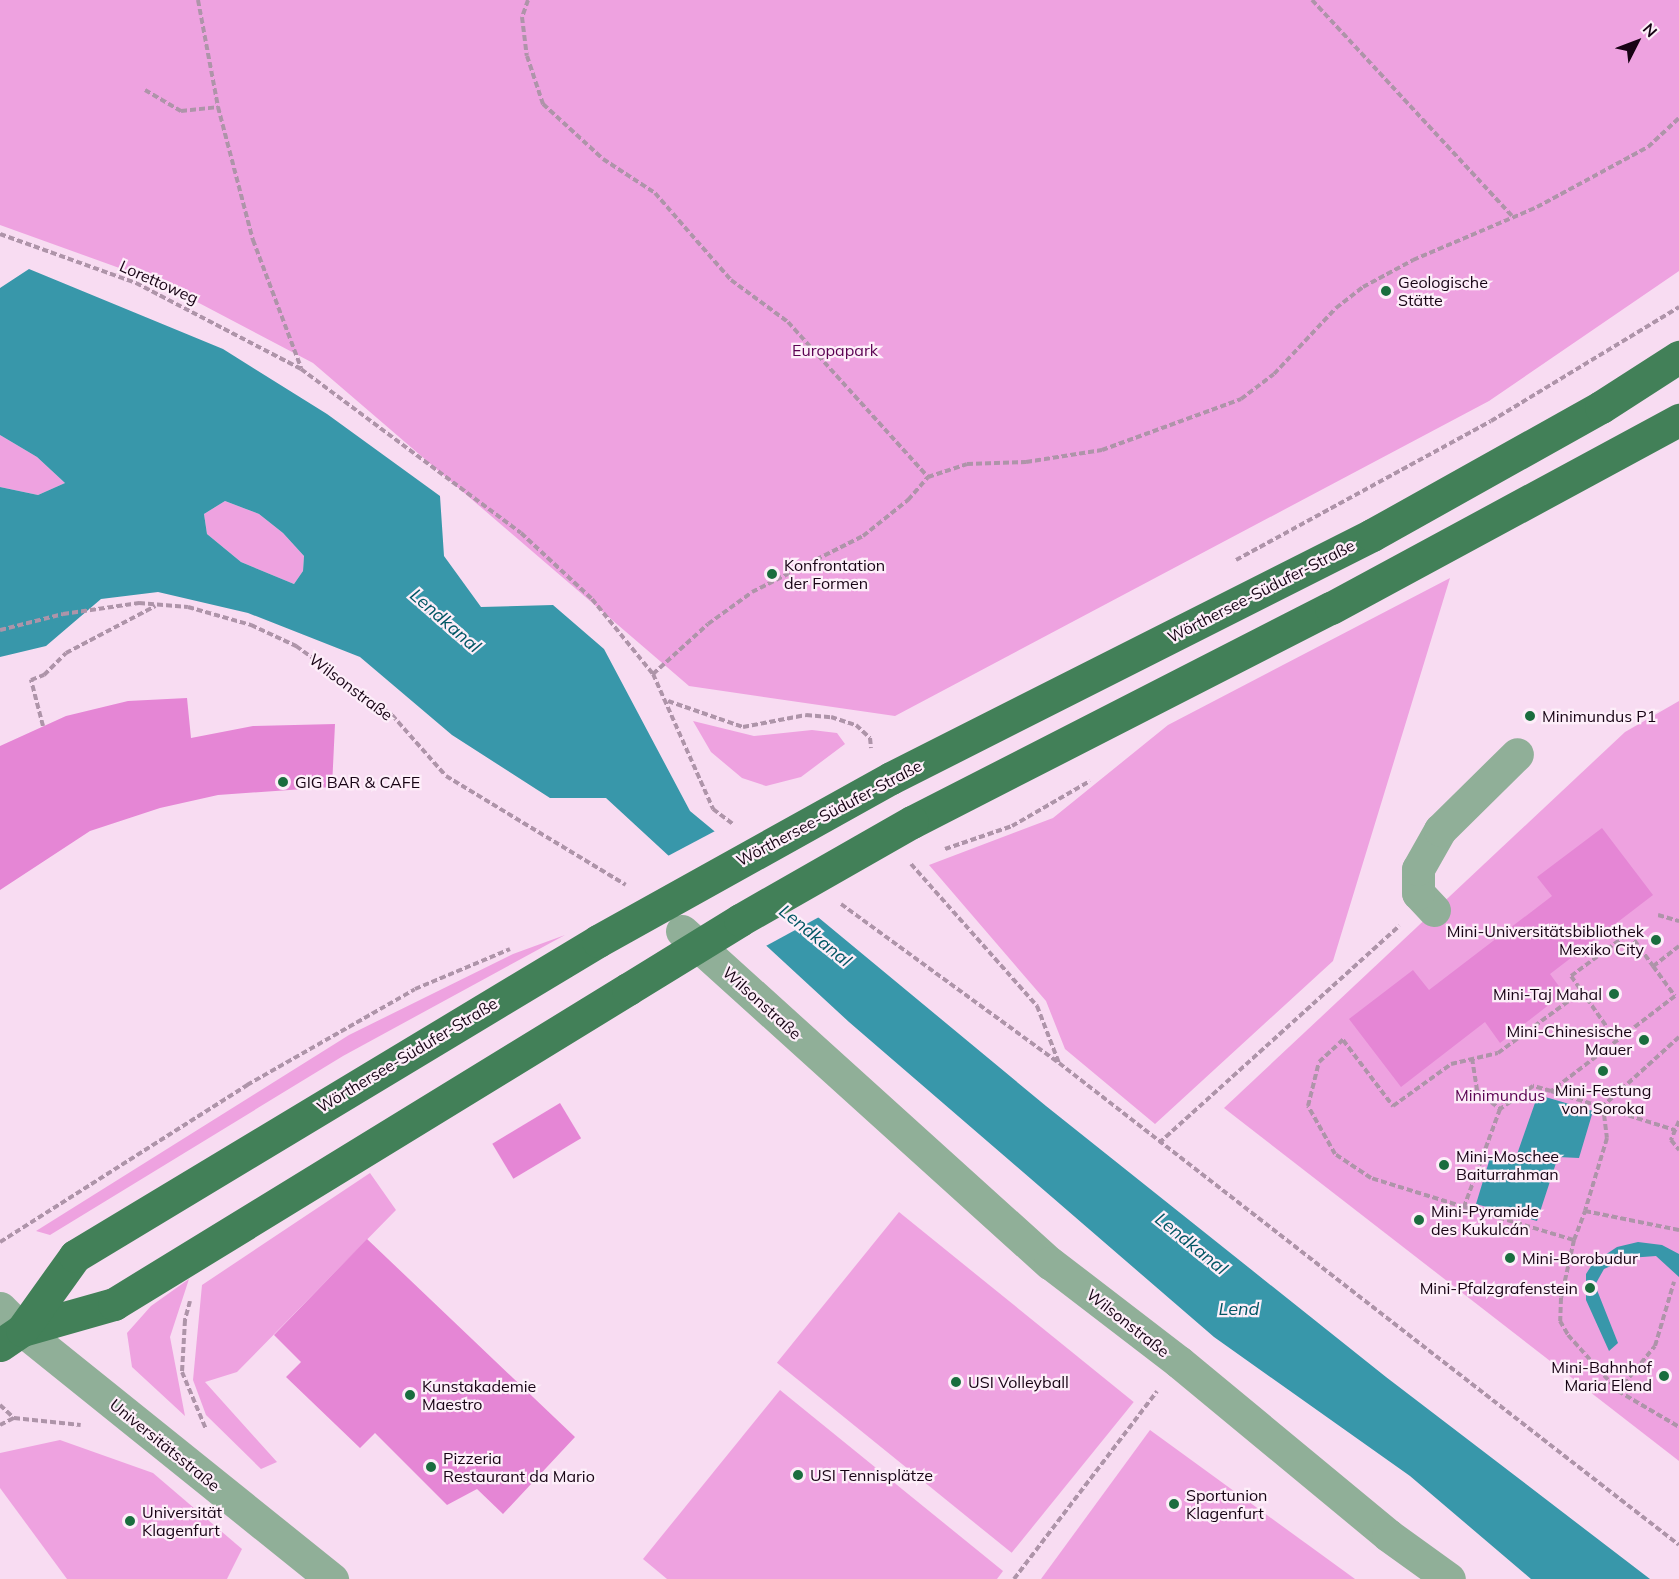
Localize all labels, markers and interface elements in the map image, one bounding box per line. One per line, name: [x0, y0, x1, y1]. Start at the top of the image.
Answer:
north arrow: [1607, 12, 1667, 72]
text: N: [1639, 19, 1662, 41]
street label: Lorettoweg: [117, 256, 201, 308]
place label: Geologische Stätte: [1398, 272, 1488, 310]
marker: Geologische Stätte: [1379, 284, 1393, 298]
park label: Europapark: [792, 340, 878, 360]
street label: Wörthersee-Südufer-Straße: [1164, 535, 1358, 647]
place label: Konfrontation der Formen: [784, 555, 885, 593]
marker: Konfrontation der Formen: [765, 567, 779, 581]
water label: Lendkanal: [405, 584, 485, 658]
street label: Wilsonstraße: [305, 649, 397, 725]
place label: Minimundus P1: [1542, 706, 1656, 726]
marker: Minimundus P1: [1523, 709, 1537, 723]
street label: Wörthersee-Südufer-Straße: [733, 756, 925, 870]
place label: GIG BAR & CAFE: [295, 772, 420, 792]
marker: GIG BAR & CAFE: [276, 775, 290, 789]
water label: Lendkanal: [775, 900, 855, 972]
place label: Mini-Universitätsbibliothek Mexiko City: [1447, 921, 1644, 959]
marker: Mini-Universitätsbibliothek Mexiko City: [1649, 933, 1663, 947]
street label: Wilsonstraße: [719, 963, 805, 1043]
place label: Mini-Taj Mahal: [1493, 984, 1602, 1004]
marker: Mini-Taj Mahal: [1607, 987, 1621, 1001]
street label: Wörthersee-Südufer-Straße: [313, 993, 501, 1117]
place label: Mini-Chinesische Mauer: [1507, 1021, 1632, 1059]
marker: Mini-Chinesische Mauer: [1637, 1033, 1651, 1047]
marker: Mini-Festung von Soroka: [1596, 1064, 1610, 1078]
place label: Mini-Festung von Soroka: [1555, 1080, 1651, 1118]
park label: Minimundus: [1455, 1085, 1545, 1105]
place label: Mini-Moschee Baiturrahman: [1456, 1146, 1559, 1184]
marker: Mini-Moschee Baiturrahman: [1437, 1158, 1451, 1172]
place label: Mini-Pyramide des Kukulcán: [1431, 1201, 1539, 1239]
water label: Lendkanal: [1151, 1208, 1231, 1280]
marker: Mini-Pyramide des Kukulcán: [1412, 1213, 1426, 1227]
place label: Mini-Borobudur: [1522, 1248, 1638, 1268]
marker: Mini-Borobudur: [1503, 1251, 1517, 1265]
place label: Mini-Pfalzgrafenstein: [1420, 1278, 1578, 1298]
marker: Mini-Pfalzgrafenstein: [1583, 1281, 1597, 1295]
street label: Wilsonstraße: [1083, 1285, 1173, 1361]
water label: Lend: [1219, 1298, 1259, 1320]
place label: Mini-Bahnhof Maria Elend: [1551, 1357, 1652, 1395]
marker: Mini-Bahnhof Maria Elend: [1657, 1369, 1671, 1383]
place label: USI Volleyball: [968, 1372, 1069, 1392]
marker: USI Volleyball: [949, 1375, 963, 1389]
place label: Kunstakademie Maestro: [422, 1376, 536, 1414]
marker: Kunstakademie Maestro: [403, 1388, 417, 1402]
street label: Universitätsstraße: [106, 1395, 224, 1495]
place label: Pizzeria Restaurant da Mario: [443, 1448, 595, 1486]
marker: Pizzeria Restaurant da Mario: [424, 1460, 438, 1474]
place label: USI Tennisplätze: [810, 1465, 933, 1485]
marker: USI Tennisplätze: [791, 1468, 805, 1482]
place label: Sportunion Klagenfurt: [1186, 1485, 1267, 1523]
marker: Sportunion Klagenfurt: [1167, 1497, 1181, 1511]
place label: Universität Klagenfurt: [142, 1502, 222, 1540]
marker: Universität Klagenfurt: [123, 1514, 137, 1528]

